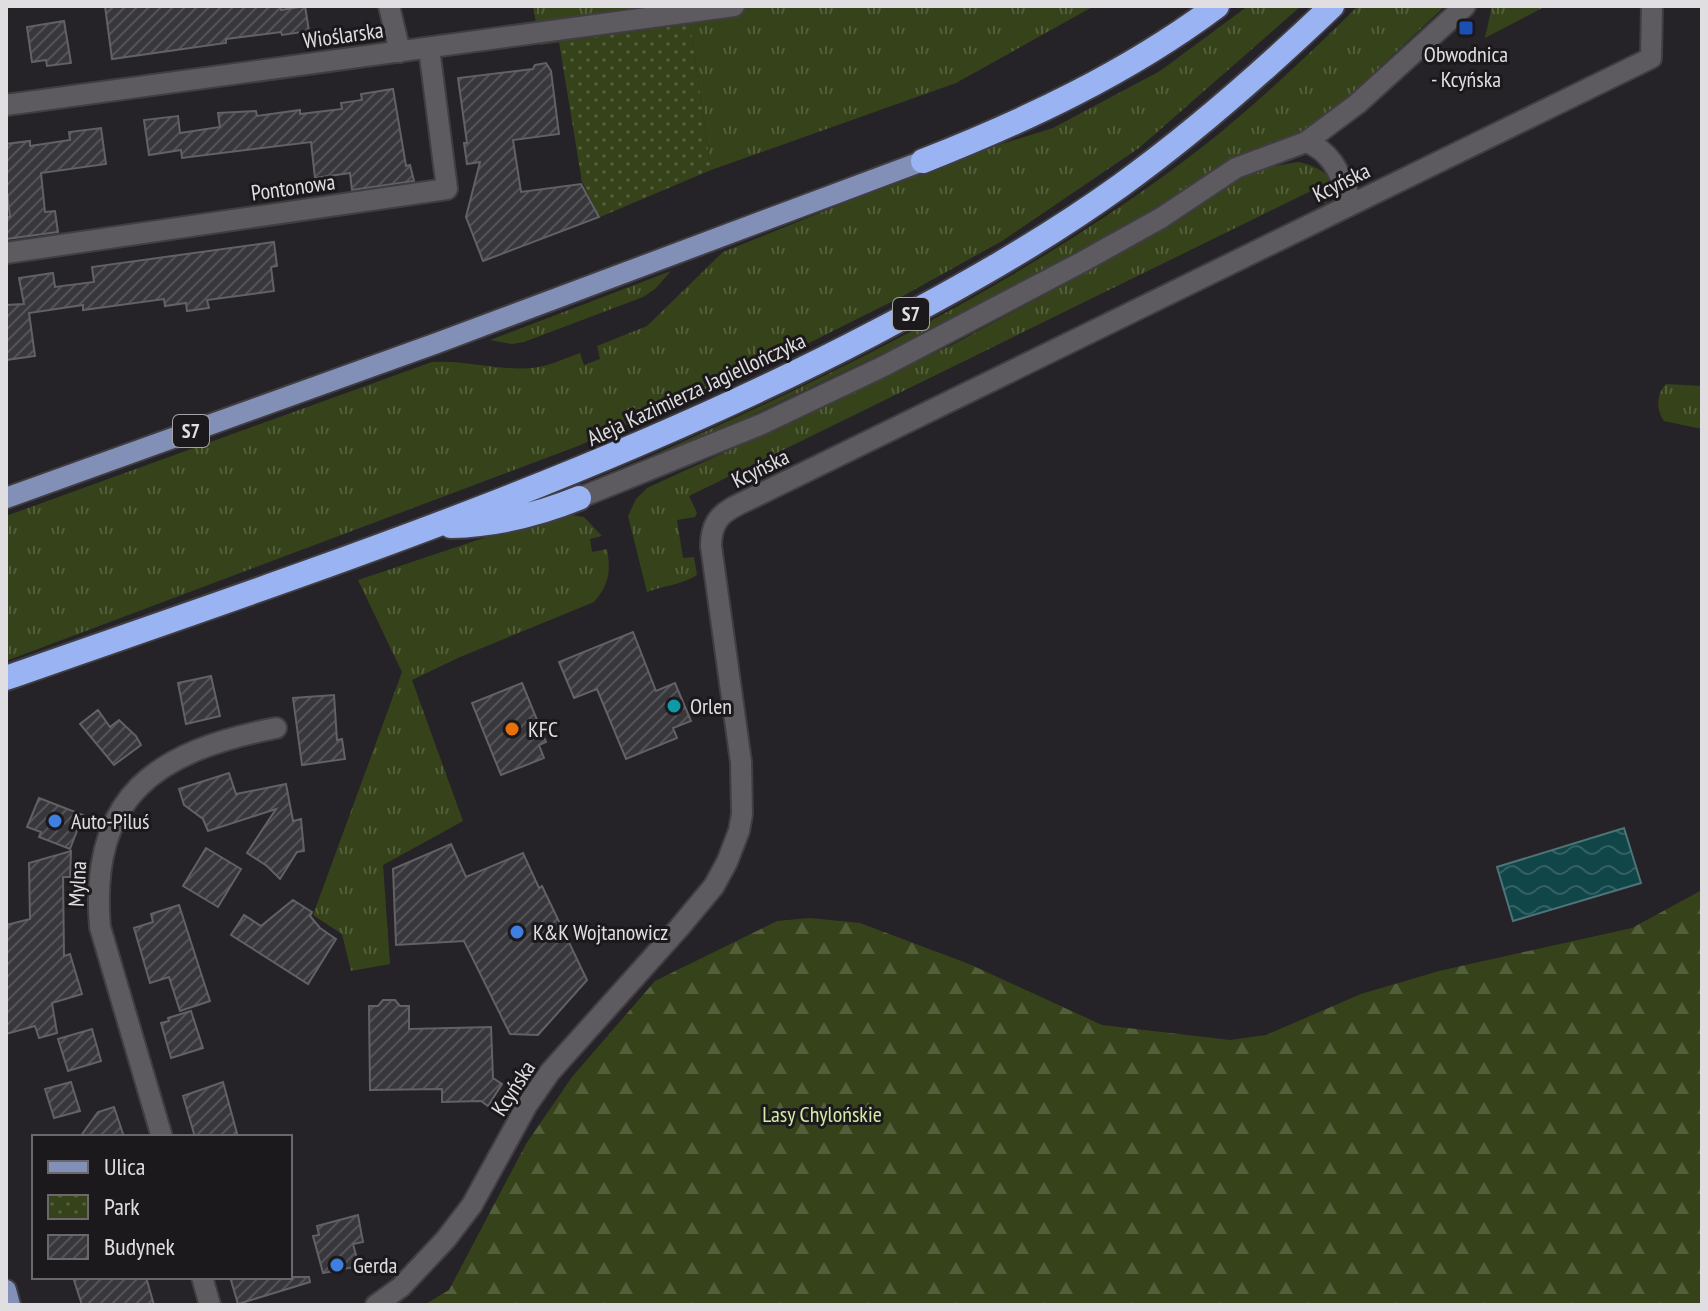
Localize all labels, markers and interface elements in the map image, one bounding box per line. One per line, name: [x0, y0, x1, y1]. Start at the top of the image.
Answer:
street label: Wioślarska: [301, 15, 385, 55]
marker: Obwodnica - Kcyńska: [1457, 19, 1475, 37]
place label: Obwodnica - Kcyńska: [1424, 40, 1508, 93]
street label: Kcyńska: [1308, 156, 1374, 208]
street label: Pontonowa: [249, 167, 337, 207]
road number: S7: [893, 298, 929, 330]
street label: Aleja Kazimierza Jagiellończyka: [582, 326, 810, 452]
road number: S7: [173, 415, 209, 447]
street label: Kcyńska: [727, 442, 793, 494]
place label: Orlen: [690, 692, 732, 720]
marker: Orlen: [665, 697, 683, 715]
place label: KFC: [528, 715, 558, 743]
marker: KFC: [503, 720, 521, 738]
place label: Auto-Piluś: [71, 807, 150, 835]
marker: Auto-Piluś: [46, 812, 64, 830]
street label: Mylna: [62, 860, 92, 908]
place label: K&K Wojtanowicz: [533, 918, 668, 946]
marker: K&K Wojtanowicz: [508, 923, 526, 941]
street label: Kcyńska: [485, 1055, 541, 1121]
park label: Lasy Chylońskie: [762, 1100, 882, 1128]
legend: [32, 1135, 292, 1279]
text: Ulica: [104, 1151, 145, 1182]
text: Park: [104, 1191, 140, 1222]
text: Budynek: [104, 1231, 176, 1262]
place label: Gerda: [353, 1251, 397, 1279]
marker: Gerda: [328, 1256, 346, 1274]

